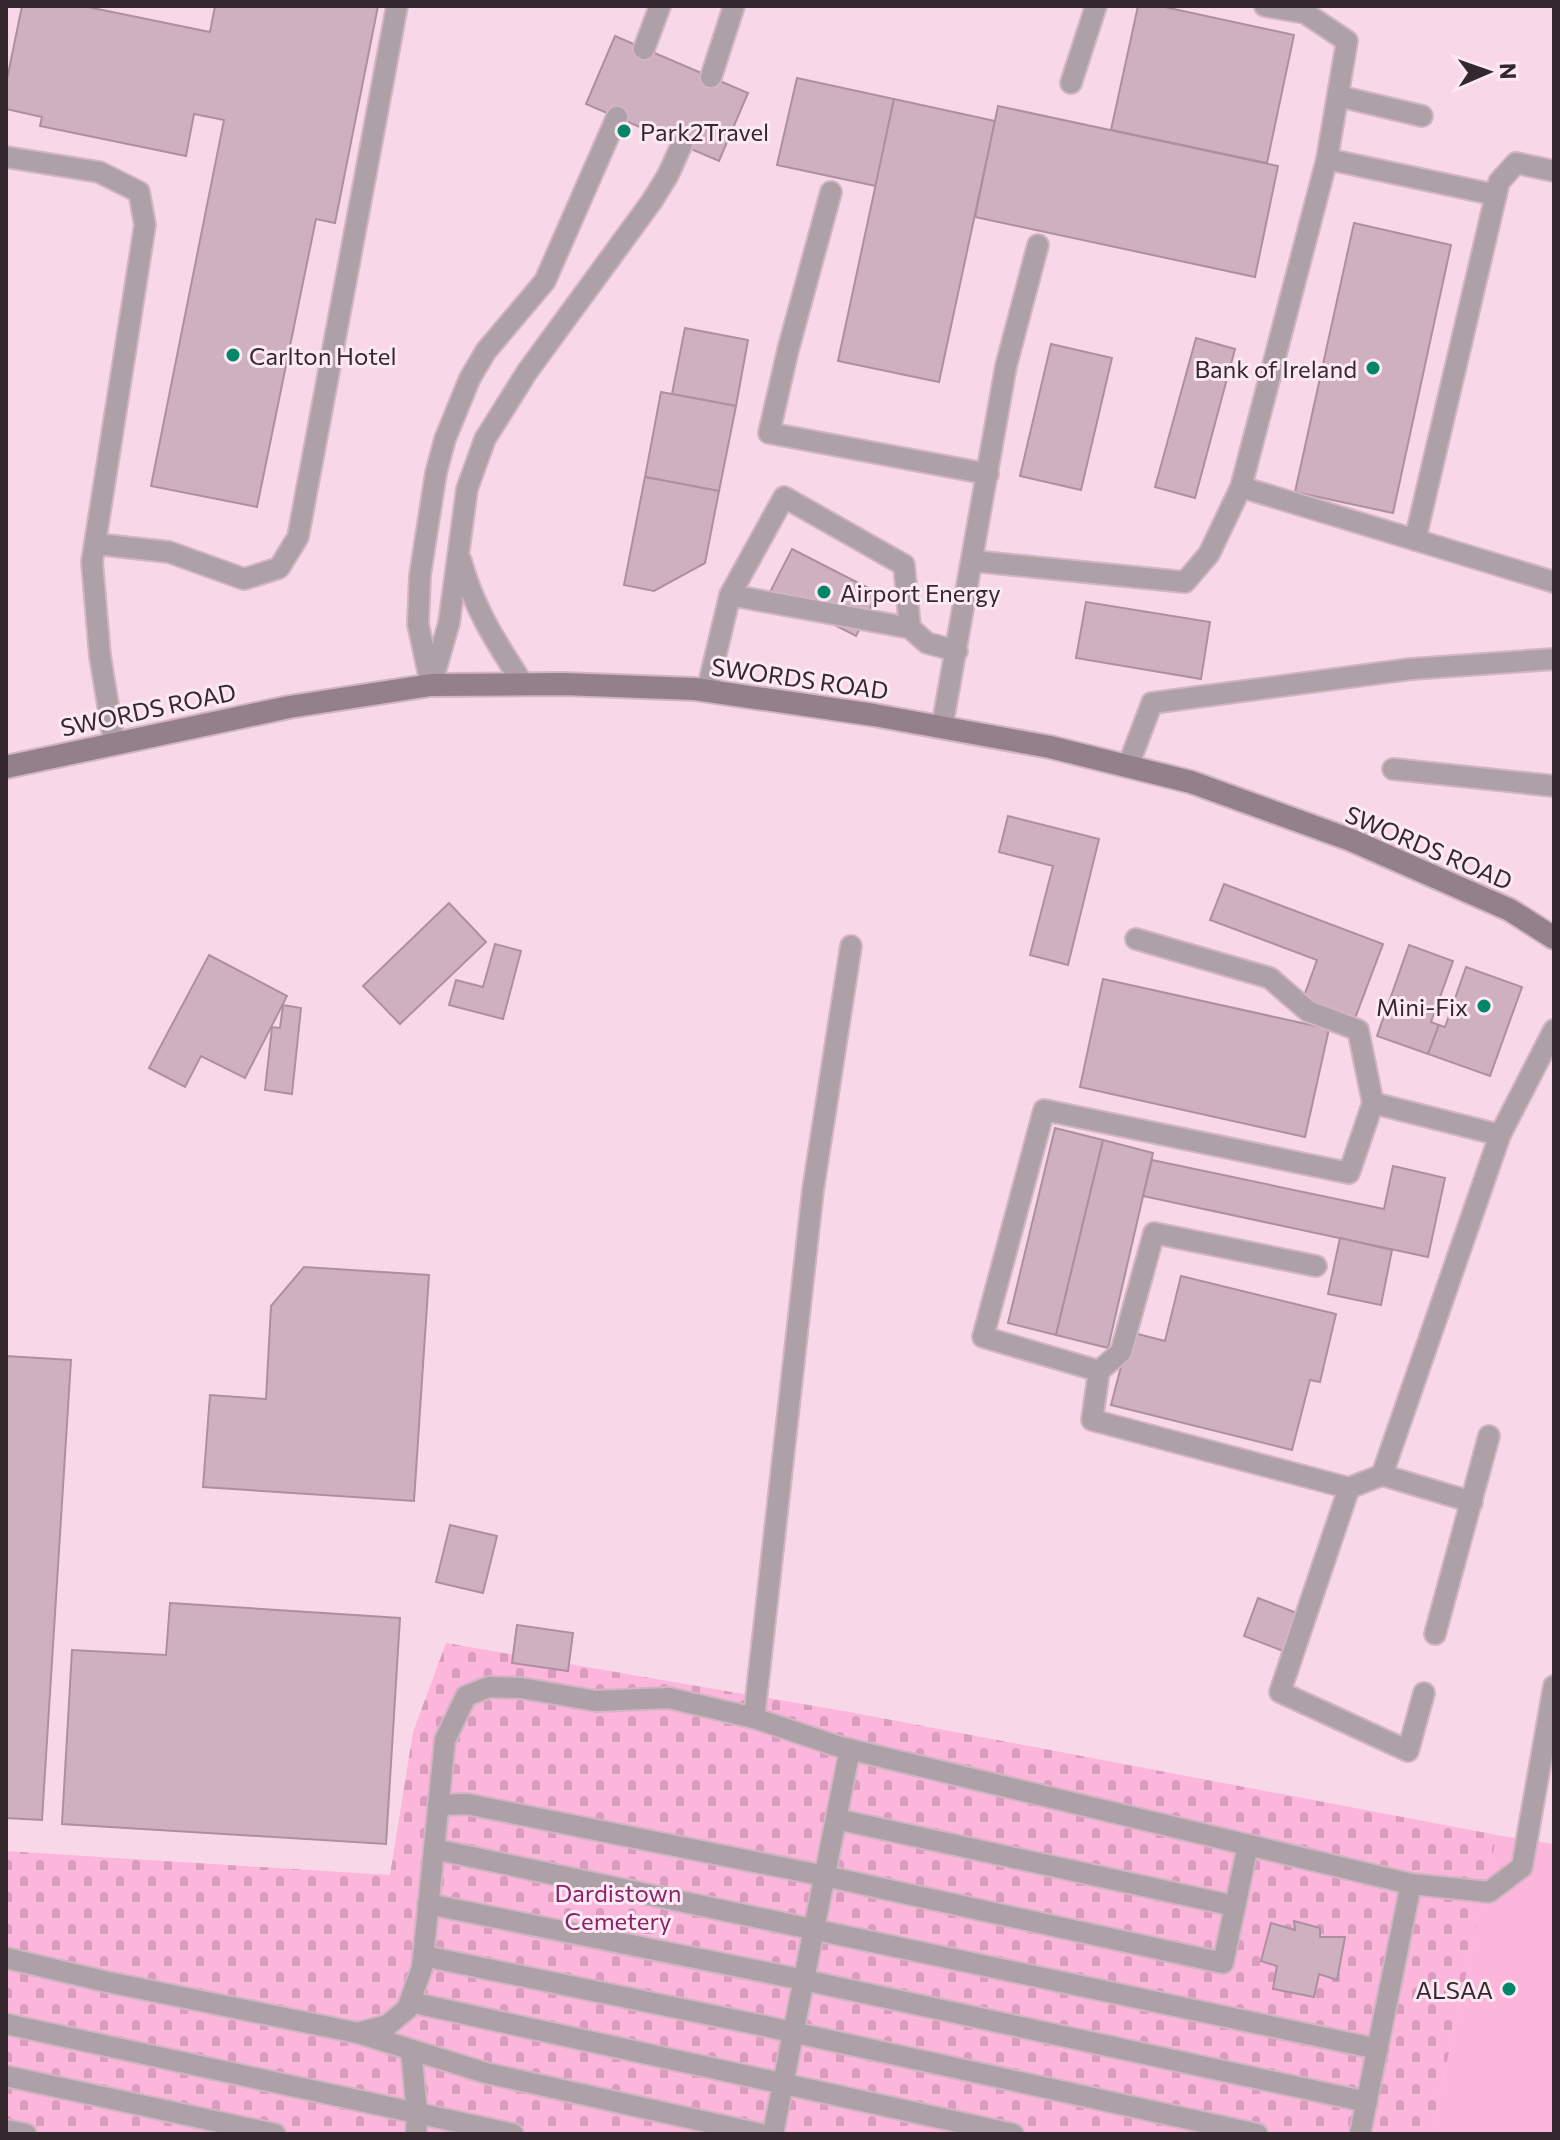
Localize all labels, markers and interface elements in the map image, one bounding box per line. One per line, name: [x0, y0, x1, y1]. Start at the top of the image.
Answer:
north arrow: [1448, 32, 1528, 112]
text: N: [1495, 63, 1522, 80]
place label: Park2Travel: [640, 117, 769, 146]
marker: Park2Travel: [615, 122, 633, 140]
place label: Carlton Hotel: [249, 341, 397, 370]
marker: Carlton Hotel: [224, 346, 242, 364]
place label: Bank of Ireland: [1195, 354, 1357, 383]
marker: Bank of Ireland: [1364, 359, 1382, 377]
place label: Airport Energy: [840, 578, 1001, 607]
marker: Airport Energy: [815, 583, 833, 601]
street label: SWORDS ROAD: [710, 651, 890, 705]
street label: SWORDS ROAD: [58, 676, 238, 742]
street label: SWORDS ROAD: [1341, 799, 1517, 895]
place label: Mini-Fix: [1376, 992, 1468, 1021]
marker: Mini-Fix: [1475, 997, 1493, 1015]
park label: Dardistown Cemetery: [555, 1878, 681, 1935]
place label: ALSAA: [1416, 1975, 1493, 2004]
marker: ALSAA: [1500, 1980, 1518, 1998]

